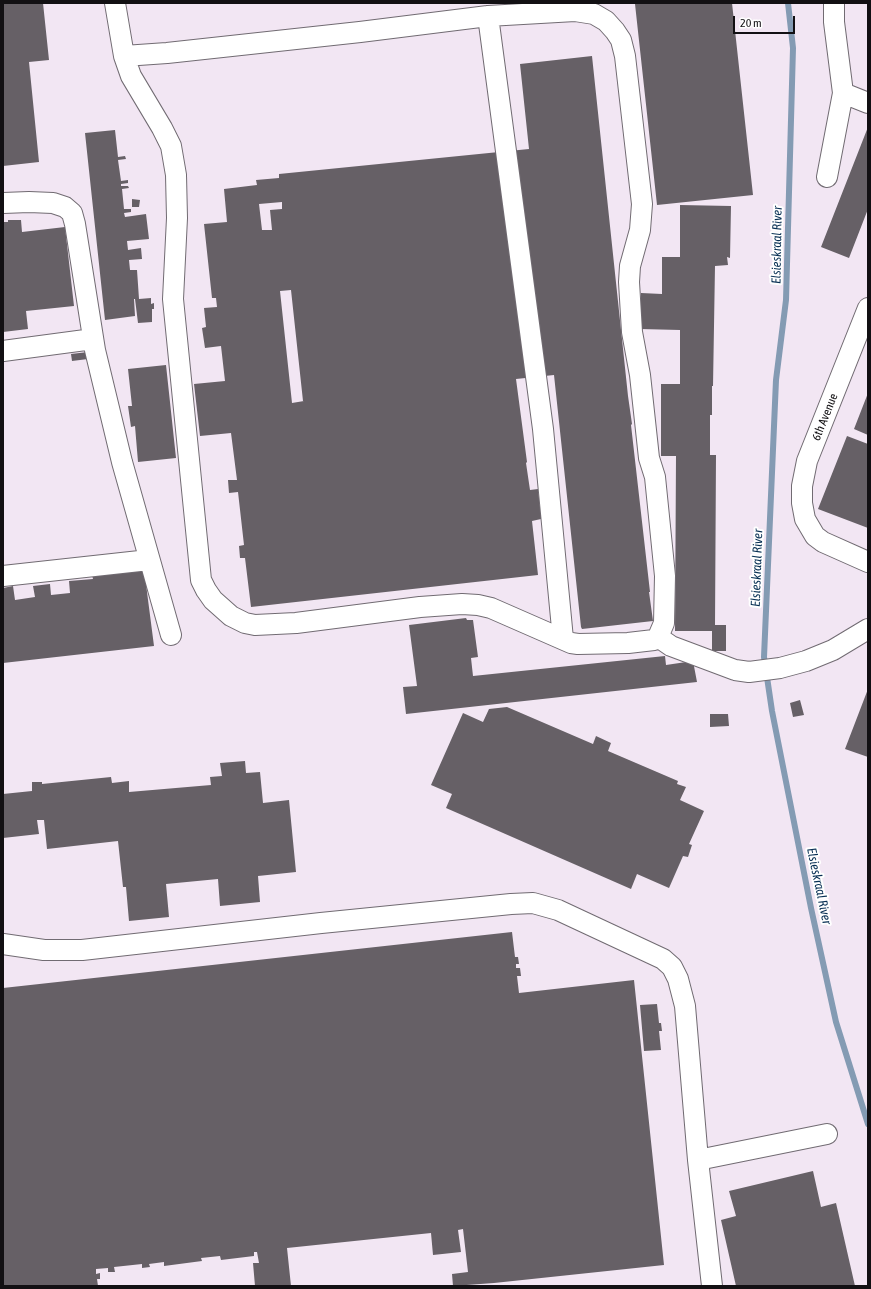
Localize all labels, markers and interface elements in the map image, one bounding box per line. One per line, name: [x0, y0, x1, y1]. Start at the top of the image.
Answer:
scale bar: [735, 8, 797, 34]
text: 20 m: [740, 16, 762, 30]
water label: Elsieskraal River: [769, 206, 785, 284]
street label: 6th Avenue: [809, 391, 841, 443]
water label: Elsieskraal River: [748, 529, 766, 607]
water label: Elsieskraal River: [803, 846, 835, 926]

